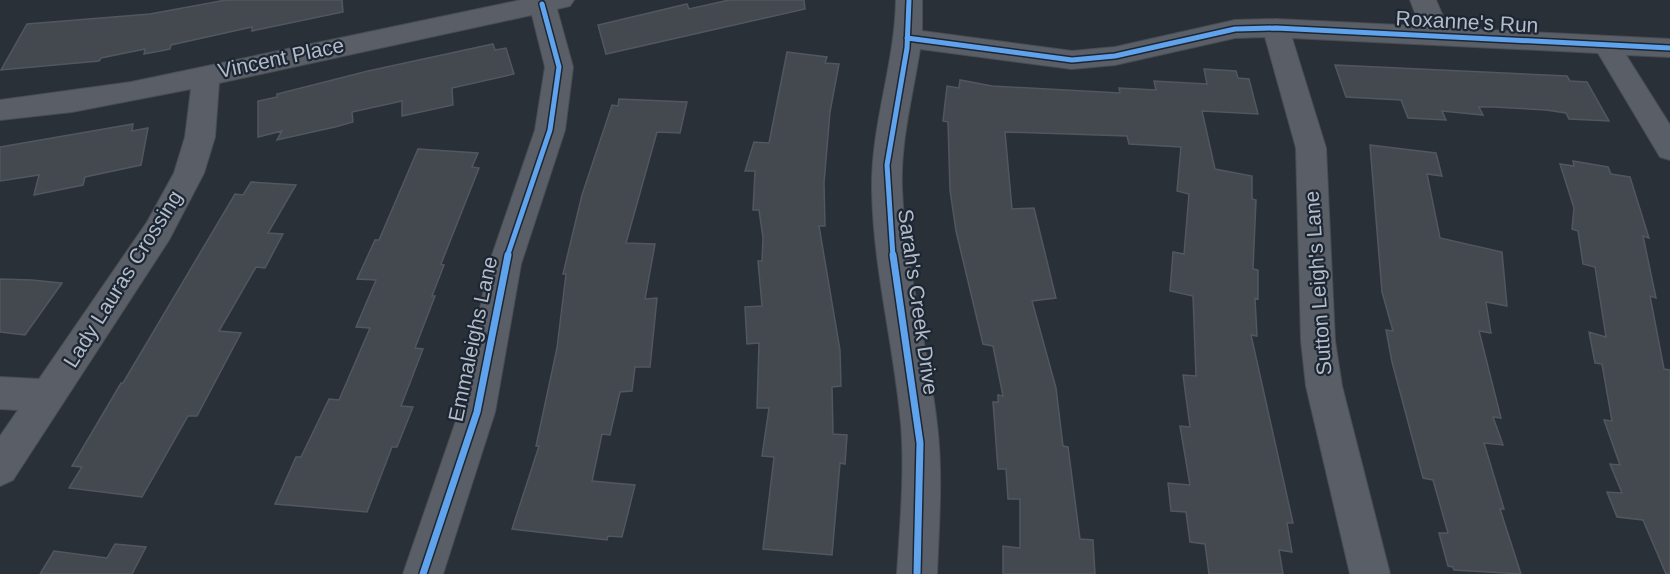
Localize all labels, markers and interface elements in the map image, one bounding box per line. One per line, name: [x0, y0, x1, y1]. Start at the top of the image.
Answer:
street label: Roxanne's Run: [1395, 6, 1539, 37]
street label: Vincent Place: [216, 33, 346, 82]
street label: Lady Lauras Crossing: [59, 186, 186, 371]
street label: Sutton Leigh's Lane: [1300, 190, 1335, 376]
street label: Sarah's Creek Drive: [894, 208, 943, 396]
street label: Emmaleighs Lane: [444, 254, 501, 423]

